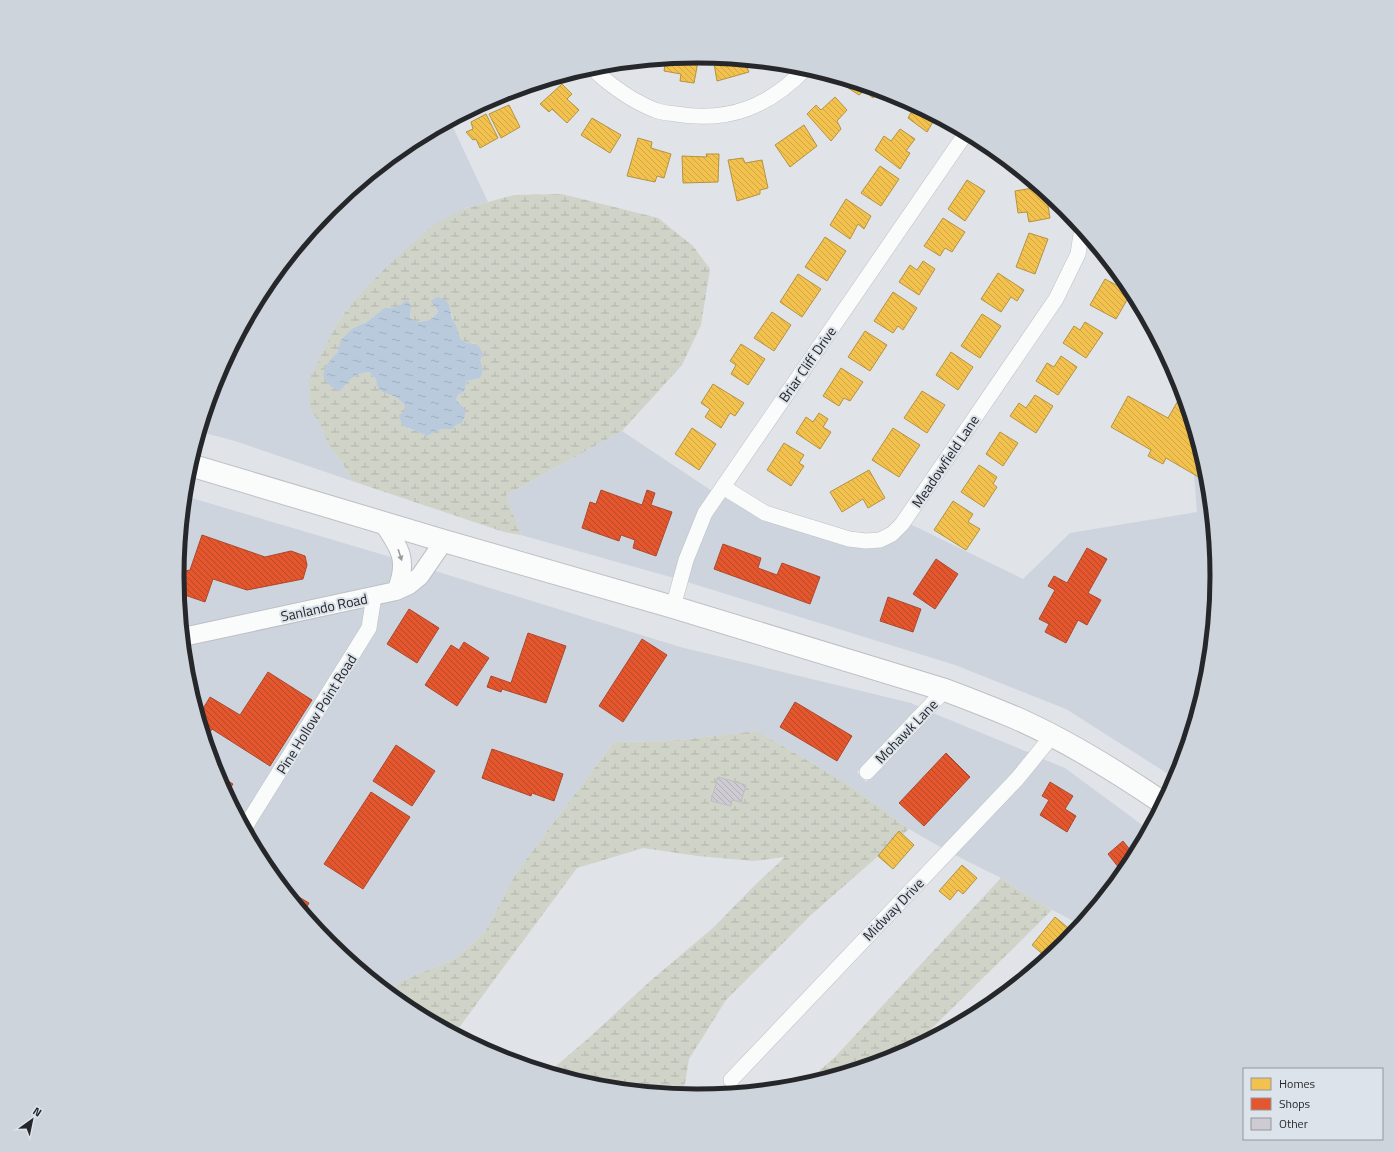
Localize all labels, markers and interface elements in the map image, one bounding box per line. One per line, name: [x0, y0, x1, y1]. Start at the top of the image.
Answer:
street label: Briar Cliff Drive: [773, 322, 841, 406]
street label: Meadowfield Lane: [906, 410, 984, 512]
one-way arrow: [397, 550, 403, 562]
street label: Sanlando Road: [279, 588, 369, 626]
street label: Pine Hollow Point Road: [271, 650, 361, 778]
street label: Mohawk Lane: [870, 694, 942, 768]
street label: Midway Drive: [858, 873, 928, 945]
legend: [1243, 1068, 1383, 1140]
text: Homes: [1279, 1074, 1315, 1093]
text: Shops: [1279, 1094, 1311, 1113]
north arrow: [12, 1100, 52, 1140]
text: N: [30, 1103, 45, 1120]
text: Other: [1279, 1114, 1308, 1133]

